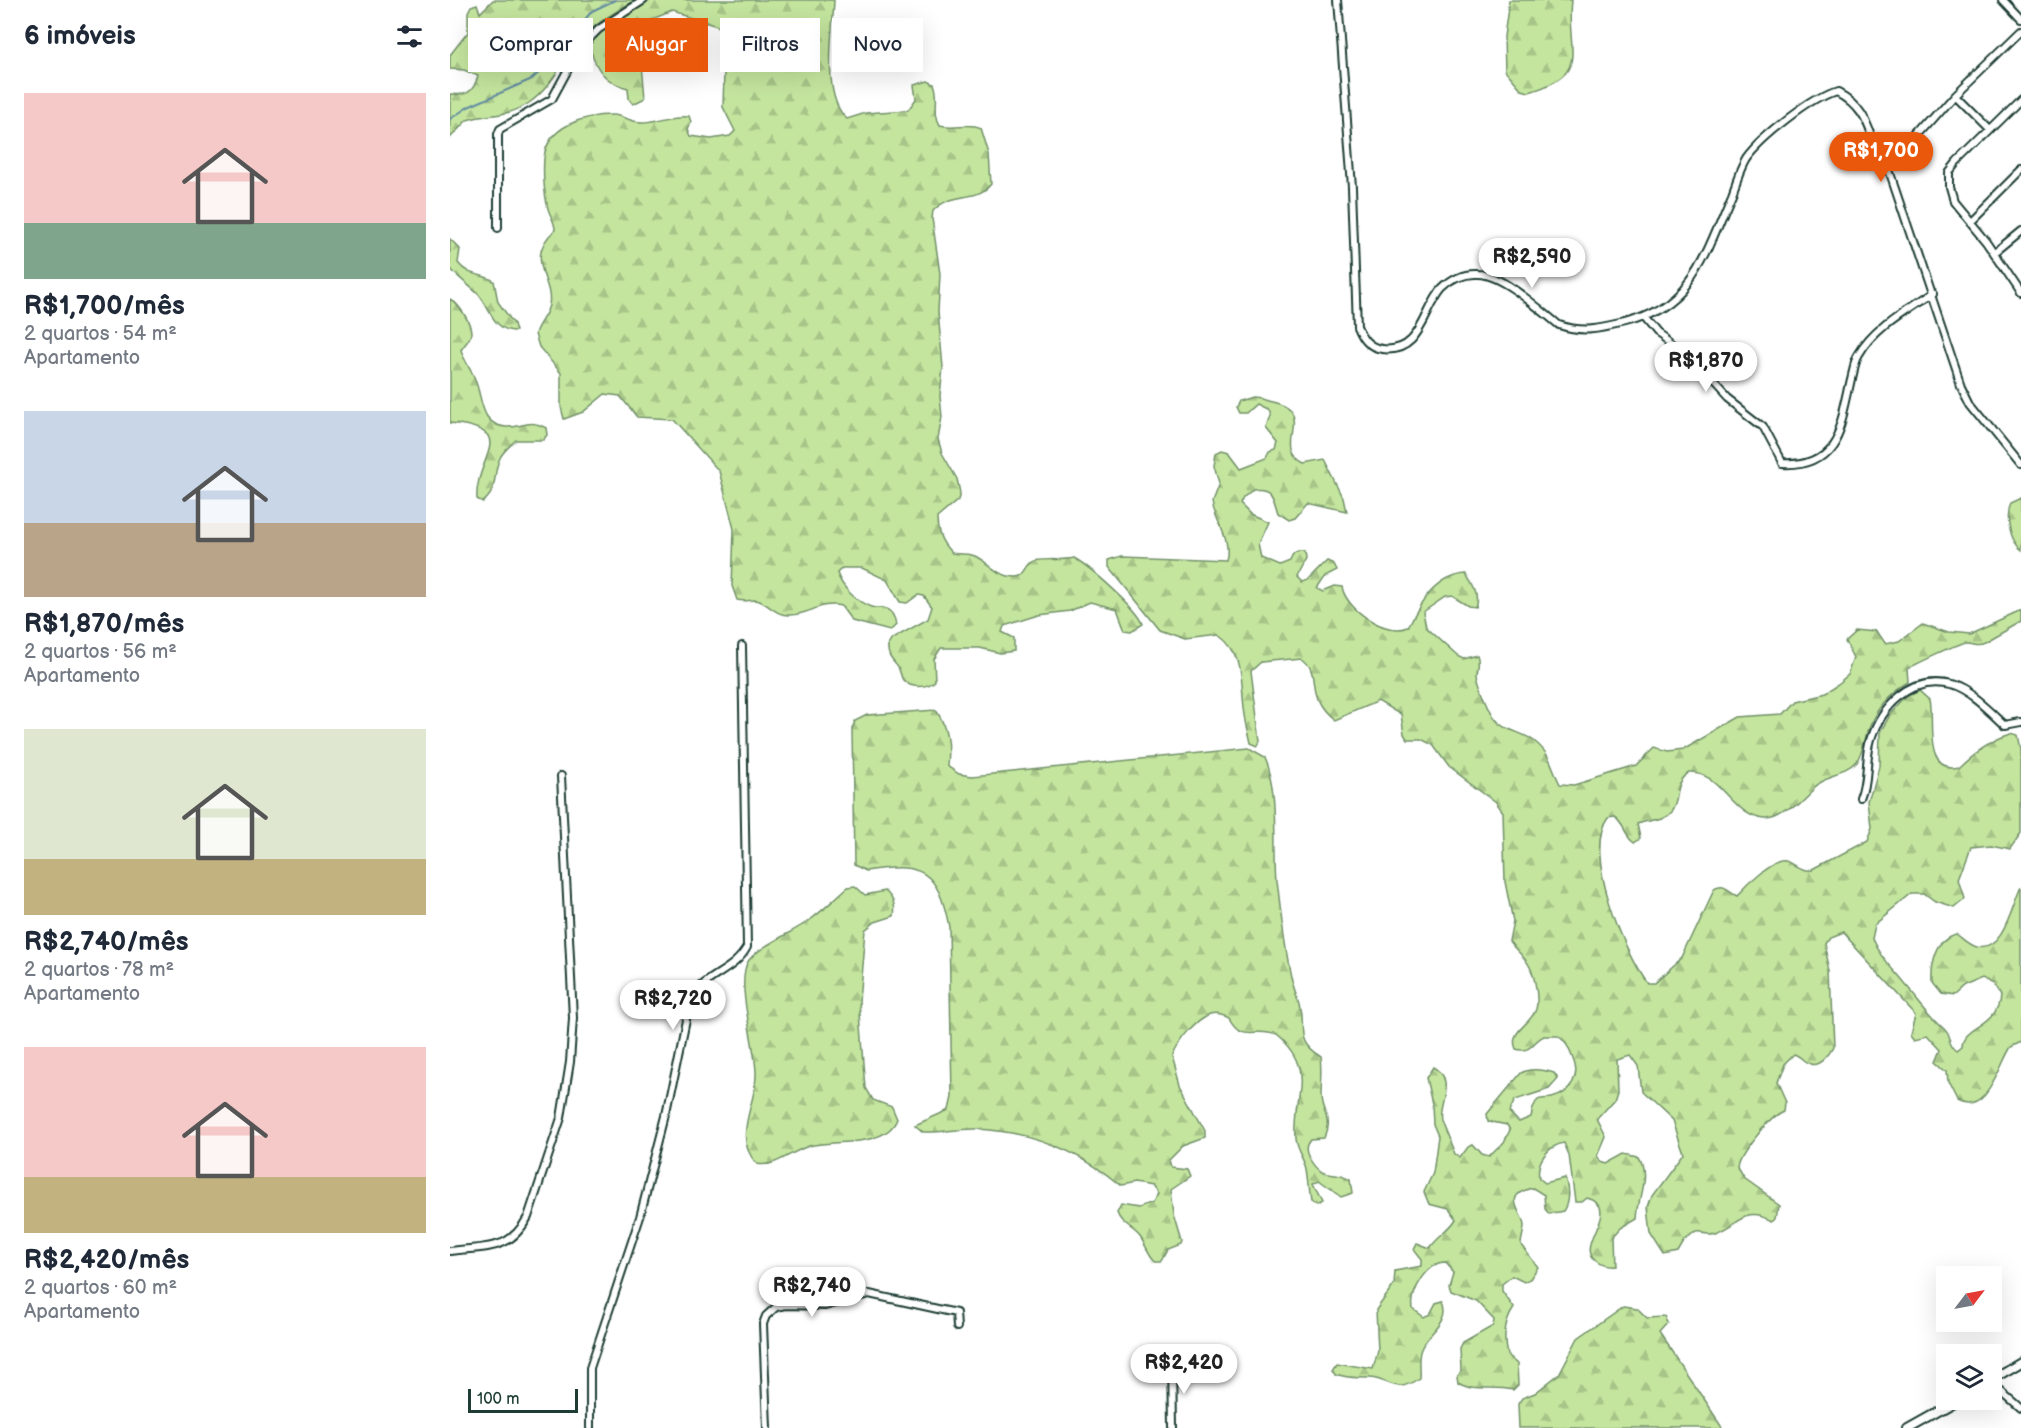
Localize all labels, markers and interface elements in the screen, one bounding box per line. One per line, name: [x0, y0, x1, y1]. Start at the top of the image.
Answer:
chip: Comprar: [468, 18, 593, 72]
chip: Alugar: [605, 18, 708, 72]
chip: Filtros: [720, 18, 820, 72]
chip: Novo: [832, 18, 923, 72]
icon: filters: [393, 20, 426, 53]
text: 6 imóveis: [24, 21, 136, 52]
icon: home: [171, 132, 279, 240]
pin: R$1,700: [1826, 132, 1936, 183]
text: R$1,700: [1843, 139, 1919, 163]
pin: R$2,590: [1477, 238, 1587, 289]
text: R$2,590: [1492, 245, 1572, 269]
text: R$1,700/mês: [24, 291, 185, 322]
text: 2 quartos · 54 m²: [24, 322, 177, 346]
pin: R$1,870: [1651, 342, 1761, 393]
text: Apartamento: [24, 346, 140, 370]
text: R$1,870: [1668, 349, 1744, 373]
icon: home: [171, 450, 279, 558]
text: R$1,870/mês: [24, 609, 184, 640]
text: 2 quartos · 56 m²: [24, 640, 177, 664]
text: Apartamento: [24, 664, 140, 688]
icon: home: [171, 768, 279, 876]
text: R$2,740/mês: [24, 927, 189, 958]
text: 2 quartos · 78 m²: [24, 958, 174, 982]
pin: R$2,720: [618, 980, 728, 1031]
text: Apartamento: [24, 982, 140, 1006]
text: R$2,720: [634, 987, 712, 1011]
icon: home: [171, 1086, 279, 1194]
text: R$2,420/mês: [24, 1245, 189, 1276]
north arrow: [1936, 1266, 2002, 1332]
map controls: [1936, 1266, 2002, 1410]
pin: R$2,740: [757, 1267, 867, 1318]
text: R$2,740: [773, 1274, 851, 1298]
text: 2 quartos · 60 m²: [24, 1276, 177, 1300]
text: Apartamento: [24, 1300, 140, 1324]
pin: R$2,420: [1129, 1344, 1239, 1395]
button: layers: [1936, 1344, 2002, 1410]
text: R$2,420: [1144, 1351, 1224, 1375]
scale bar: [468, 1386, 578, 1414]
text: 100 m: [477, 1390, 520, 1409]

